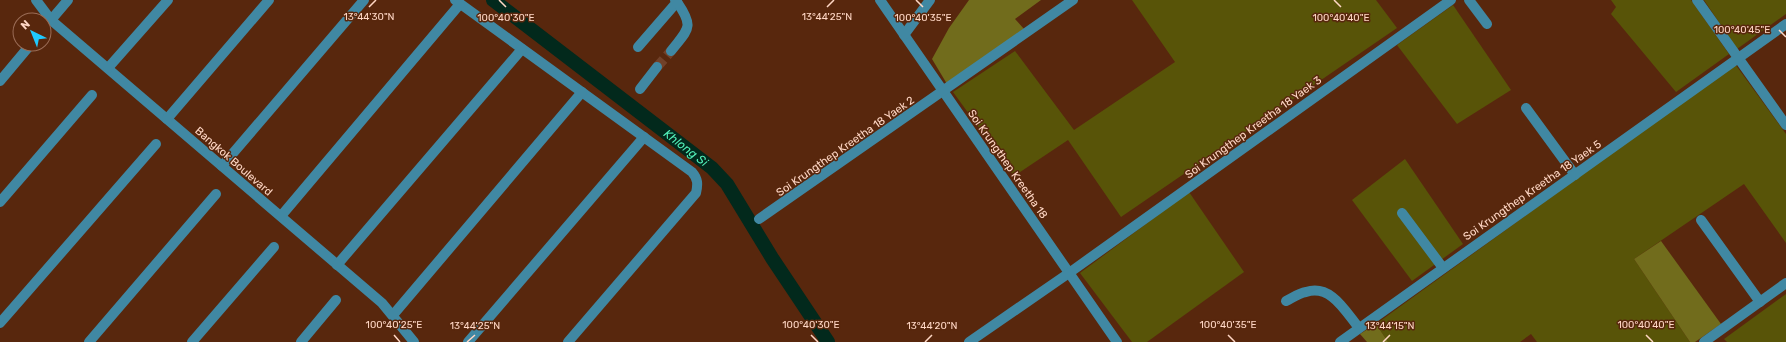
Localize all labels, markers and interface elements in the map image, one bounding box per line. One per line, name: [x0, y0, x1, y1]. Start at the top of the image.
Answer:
text: 13°44'30"N: [343, 11, 395, 23]
text: 13°44'25"N: [802, 11, 852, 23]
north arrow: [12, 12, 52, 52]
text: 100°40'30"E: [477, 12, 535, 24]
text: 100°40'35"E: [895, 12, 951, 24]
text: 100°40'40"E: [1312, 12, 1370, 24]
text: N: [18, 18, 33, 33]
text: 100°40'45"E: [1714, 24, 1770, 36]
street label: Soi Krungthep Kreetha 18 Yaek 3: [1183, 73, 1324, 181]
street label: Soi Krungthep Kreetha 18 Yaek 2: [774, 94, 917, 199]
street label: Soi Krungthep Kreetha 18: [965, 107, 1050, 221]
street label: Bangkok Boulevard: [192, 124, 275, 198]
water label: Khlong Si: [661, 127, 712, 170]
street label: Soi Krungthep Kreetha 18 Yaek 5: [1461, 137, 1604, 243]
text: 100°40'25"E: [366, 319, 422, 331]
text: 100°40'30"E: [782, 319, 840, 331]
text: 100°40'35"E: [1200, 319, 1256, 331]
text: 100°40'40"E: [1617, 319, 1675, 331]
text: 13°44'25"N: [450, 320, 500, 332]
text: 13°44'20"N: [906, 320, 958, 332]
text: 13°44'15"N: [1365, 320, 1415, 332]

